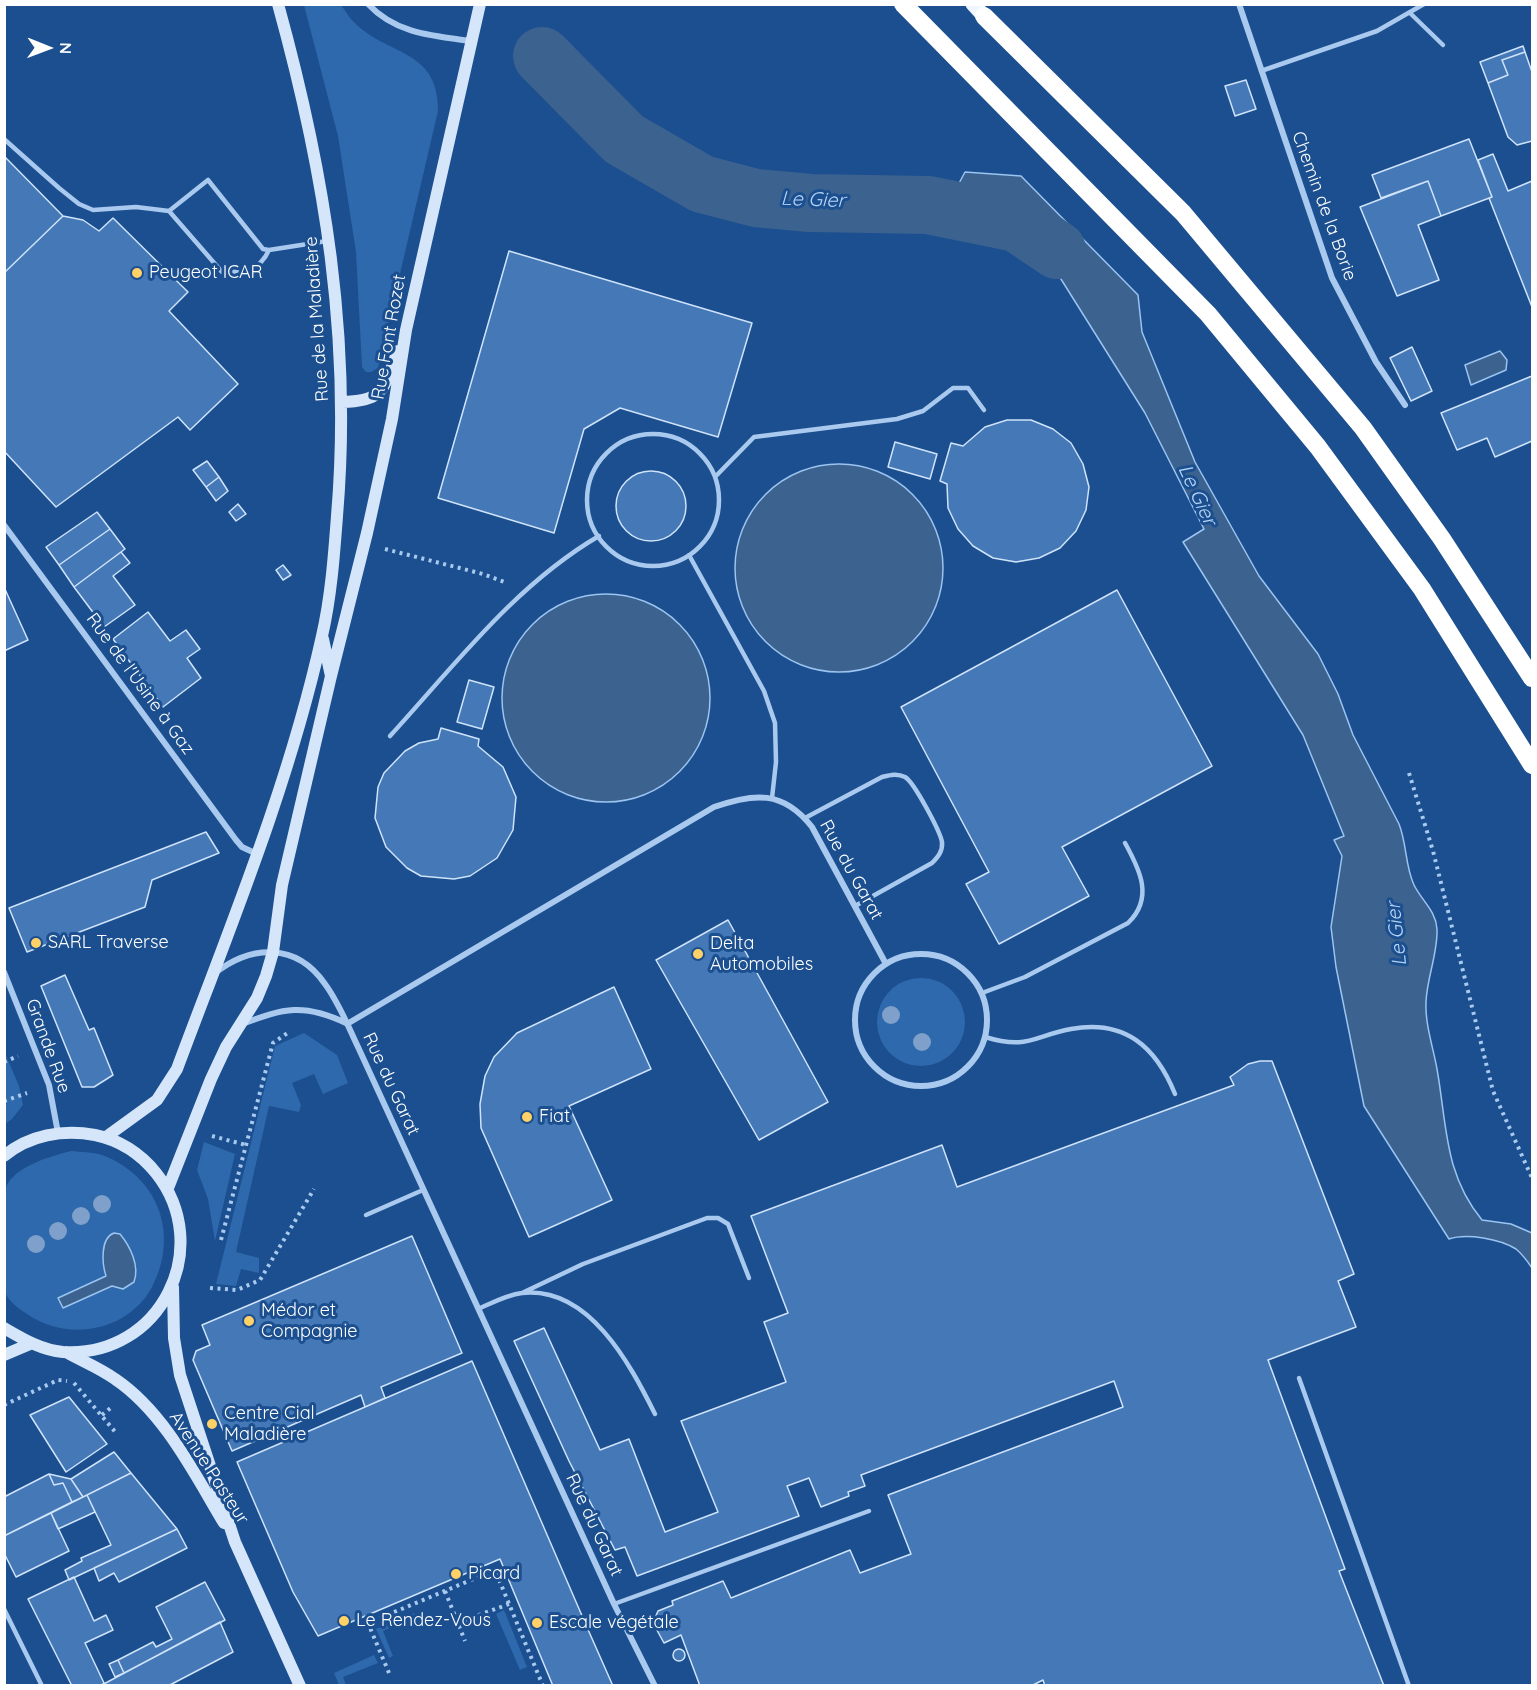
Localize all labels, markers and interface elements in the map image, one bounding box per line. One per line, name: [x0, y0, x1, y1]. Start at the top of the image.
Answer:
north arrow: [18, 18, 78, 78]
text: N: [56, 42, 76, 54]
street label: Chemin de la Borie: [1287, 128, 1361, 284]
water label: Le Gier: [780, 187, 846, 213]
street label: Rue de la Maladière: [300, 236, 334, 402]
place label: Peugeot ICAR: [149, 262, 263, 284]
marker: Peugeot ICAR: [130, 266, 144, 280]
street label: Rue Font Rozet: [367, 273, 411, 401]
water label: Le Gier: [1172, 461, 1222, 529]
street label: Rue de l'Usine à Gaz: [81, 609, 199, 759]
street label: Rue du Garat: [815, 816, 887, 924]
water label: Le Gier: [1382, 901, 1412, 967]
place label: SARL Traverse: [48, 932, 169, 954]
place label: Delta Automobiles: [710, 933, 813, 976]
marker: SARL Traverse: [29, 936, 43, 950]
marker: Delta Automobiles: [691, 947, 705, 961]
street label: Grande Rue: [21, 996, 75, 1096]
street label: Rue du Garat: [358, 1029, 424, 1139]
place label: Fiat: [539, 1106, 570, 1128]
marker: Fiat: [520, 1110, 534, 1124]
place label: Médor et Compagnie: [261, 1300, 358, 1342]
marker: Médor et Compagnie: [242, 1314, 256, 1328]
place label: Centre Cial Maladière: [224, 1403, 315, 1446]
street label: Avenue Pasteur: [165, 1408, 253, 1528]
marker: Centre Cial Maladière: [205, 1417, 219, 1431]
street label: Rue du Garat: [561, 1470, 627, 1580]
place label: Picard: [468, 1563, 520, 1585]
marker: Picard: [449, 1567, 463, 1581]
place label: Le Rendez-Vous: [356, 1610, 491, 1632]
place label: Escale végétale: [549, 1612, 679, 1634]
marker: Le Rendez-Vous: [337, 1614, 351, 1628]
marker: Escale végétale: [530, 1616, 544, 1630]

